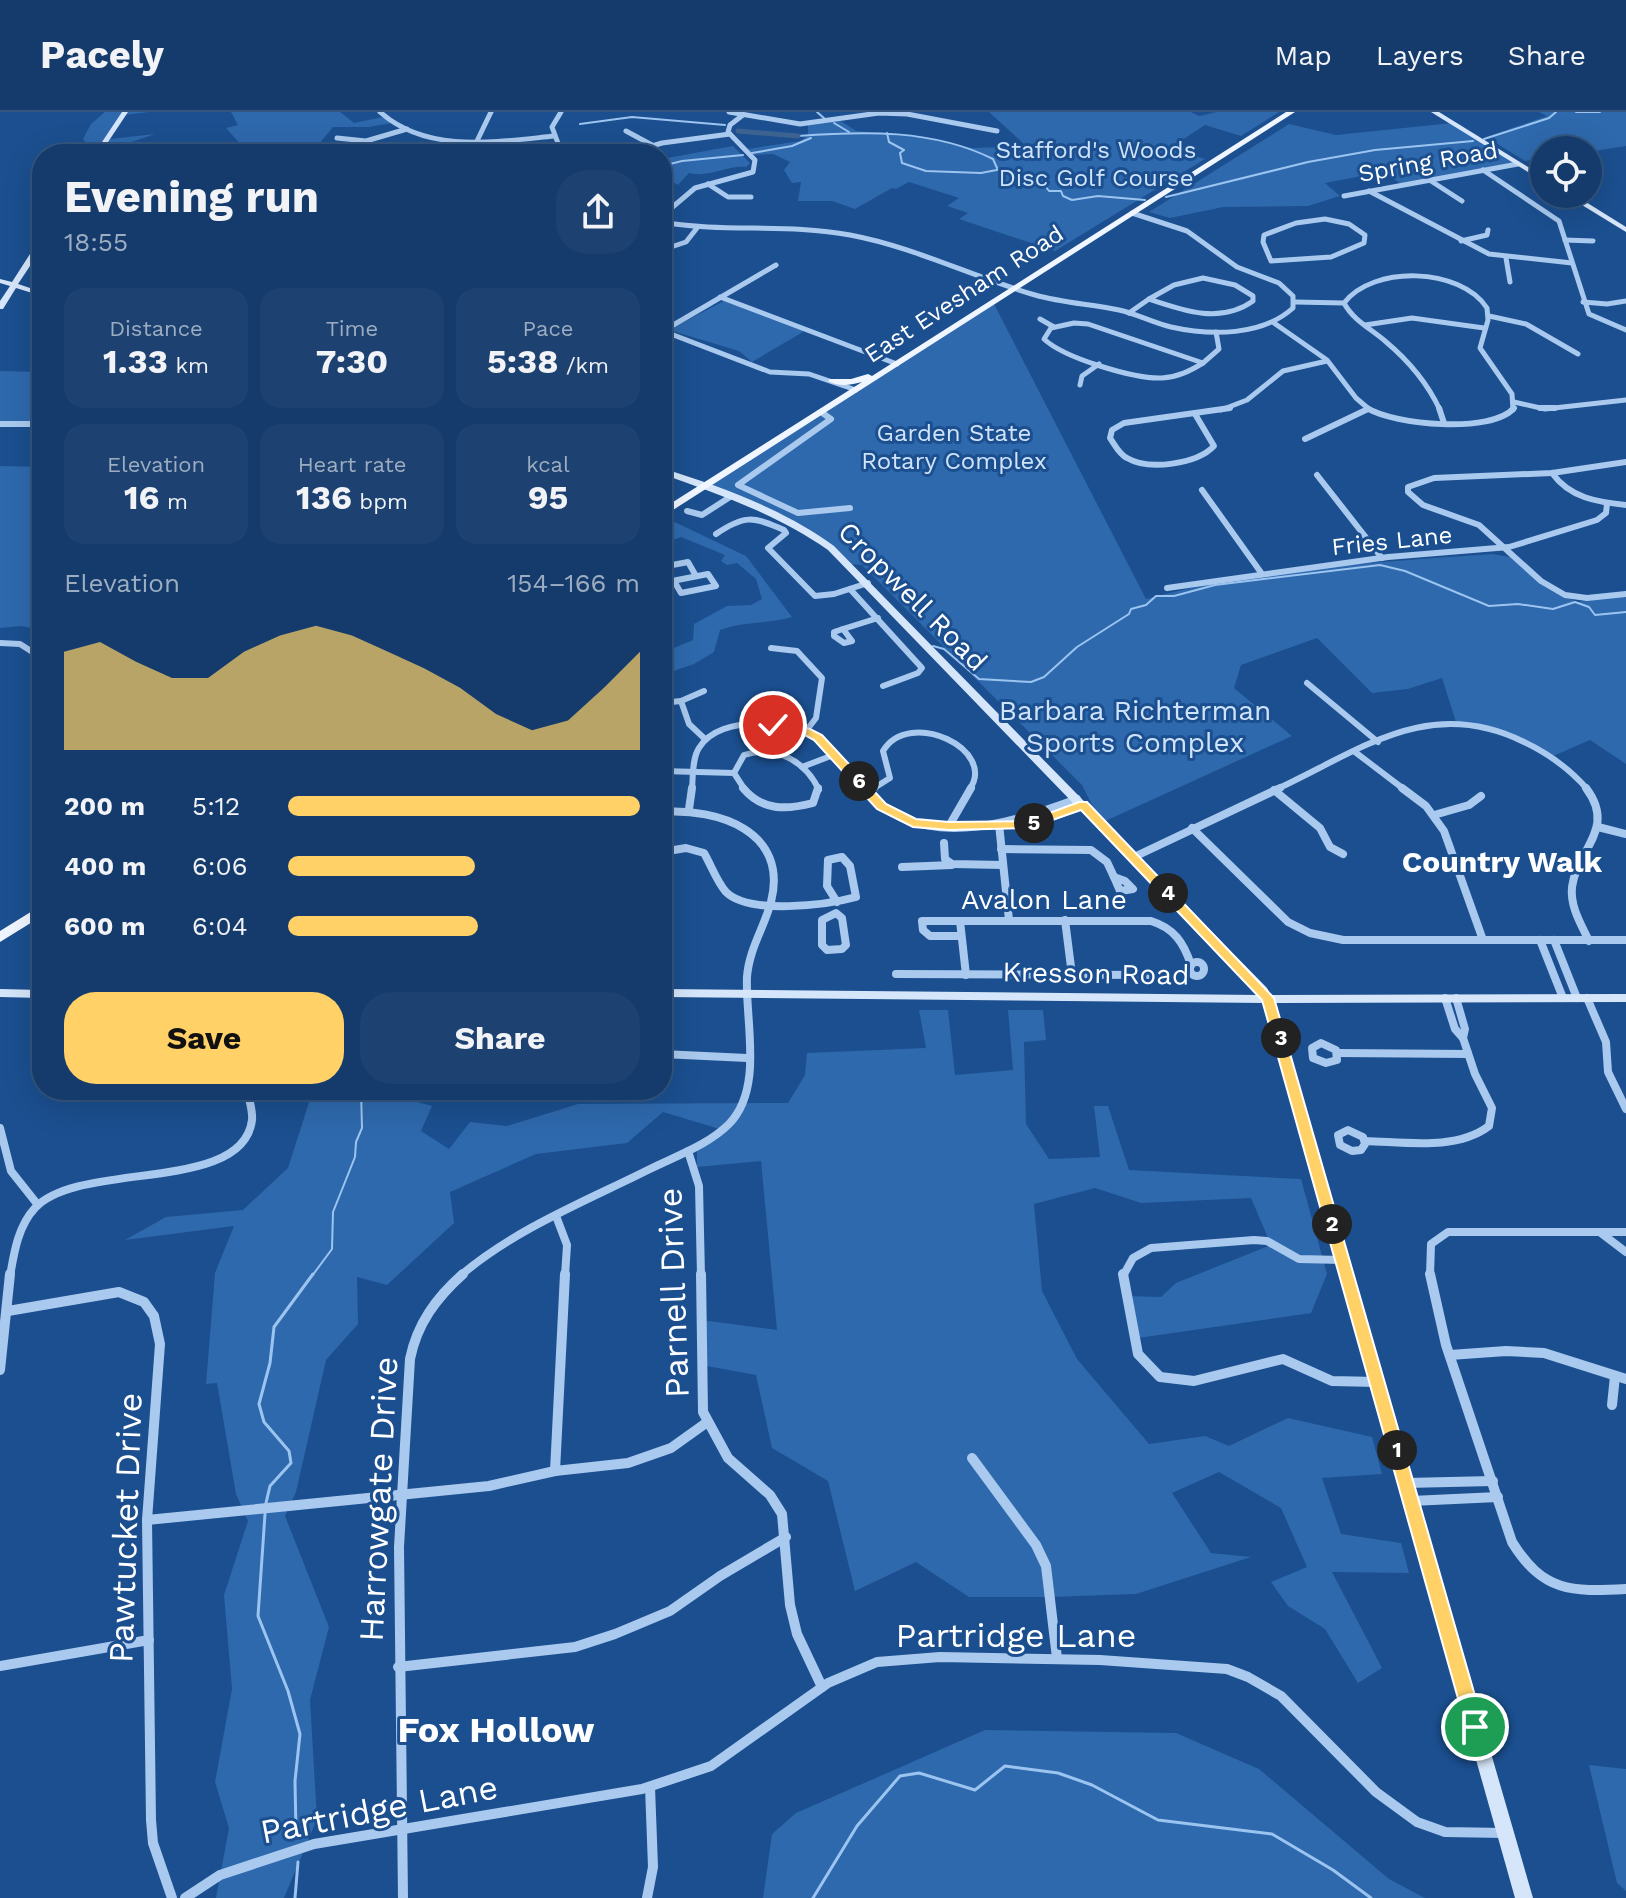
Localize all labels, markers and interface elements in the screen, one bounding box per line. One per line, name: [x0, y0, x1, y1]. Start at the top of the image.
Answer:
text: Pacely: [40, 33, 164, 77]
text: Map: [1275, 39, 1332, 72]
text: Layers: [1376, 39, 1464, 72]
text: Share: [1508, 39, 1586, 72]
park label: Stafford's Woods Disc Golf Course: [996, 136, 1196, 192]
street label: Spring Road: [1356, 136, 1500, 188]
map controls: [1530, 136, 1602, 208]
button: locate: [1530, 136, 1602, 208]
button: share: [556, 170, 640, 254]
text: Evening run: [64, 171, 319, 223]
street label: East Evesham Road: [859, 219, 1069, 369]
text: 18:55: [64, 227, 128, 257]
text: Distance: [109, 316, 203, 341]
text: Time: [326, 316, 378, 341]
text: Pace: [523, 316, 573, 341]
text: 1.33: [103, 341, 168, 381]
text: 7:30: [316, 341, 388, 381]
text: 5:38: [487, 341, 559, 381]
text: km: [168, 353, 209, 378]
text: /km: [559, 353, 609, 378]
park label: Garden State Rotary Complex: [861, 419, 1047, 475]
text: Elevation: [107, 452, 205, 477]
text: Heart rate: [298, 452, 406, 477]
text: kcal: [526, 452, 570, 477]
text: 16: [124, 477, 160, 517]
text: 136: [296, 477, 352, 517]
text: 95: [528, 477, 568, 517]
text: m: [160, 489, 188, 514]
text: bpm: [352, 489, 408, 514]
street label: Cropwell Road: [831, 515, 994, 678]
street label: Fries Lane: [1330, 521, 1454, 561]
text: Elevation: [64, 568, 180, 598]
text: 154–166 m: [507, 568, 640, 598]
pin: [739, 691, 807, 759]
park label: Barbara Richterman Sports Complex: [999, 694, 1271, 759]
icon: check: [751, 703, 795, 747]
pin: 6: [839, 761, 879, 801]
text: 6: [852, 768, 866, 793]
text: 200 m: [64, 791, 145, 821]
text: 5:12: [192, 791, 240, 821]
pin: 5: [1014, 803, 1054, 843]
text: 5: [1028, 810, 1040, 835]
district label: Country Walk: [1402, 844, 1602, 879]
text: 400 m: [64, 851, 146, 881]
text: 6:06: [192, 851, 247, 881]
pin: 4: [1148, 873, 1188, 913]
text: 4: [1161, 880, 1175, 905]
street label: Avalon Lane: [961, 883, 1127, 916]
text: 600 m: [64, 911, 145, 941]
text: 6:04: [192, 911, 248, 941]
street label: Kresson Road: [1002, 955, 1190, 992]
button: Save: [64, 992, 344, 1084]
button: Share: [360, 992, 640, 1084]
pin: 3: [1261, 1018, 1301, 1058]
text: 3: [1274, 1025, 1288, 1050]
street label: Parnell Drive: [649, 1187, 697, 1399]
pin: 2: [1312, 1204, 1352, 1244]
text: 2: [1325, 1211, 1339, 1236]
street label: Harrowgate Drive: [351, 1355, 405, 1643]
street label: Pawtucket Drive: [100, 1392, 150, 1664]
pin: 1: [1377, 1430, 1417, 1470]
text: 1: [1392, 1437, 1402, 1462]
street label: Partridge Lane: [896, 1615, 1136, 1655]
pin: [1441, 1693, 1509, 1761]
icon: arrive: [1453, 1705, 1497, 1749]
district label: Fox Hollow: [398, 1709, 595, 1751]
street label: Partridge Lane: [257, 1766, 501, 1852]

